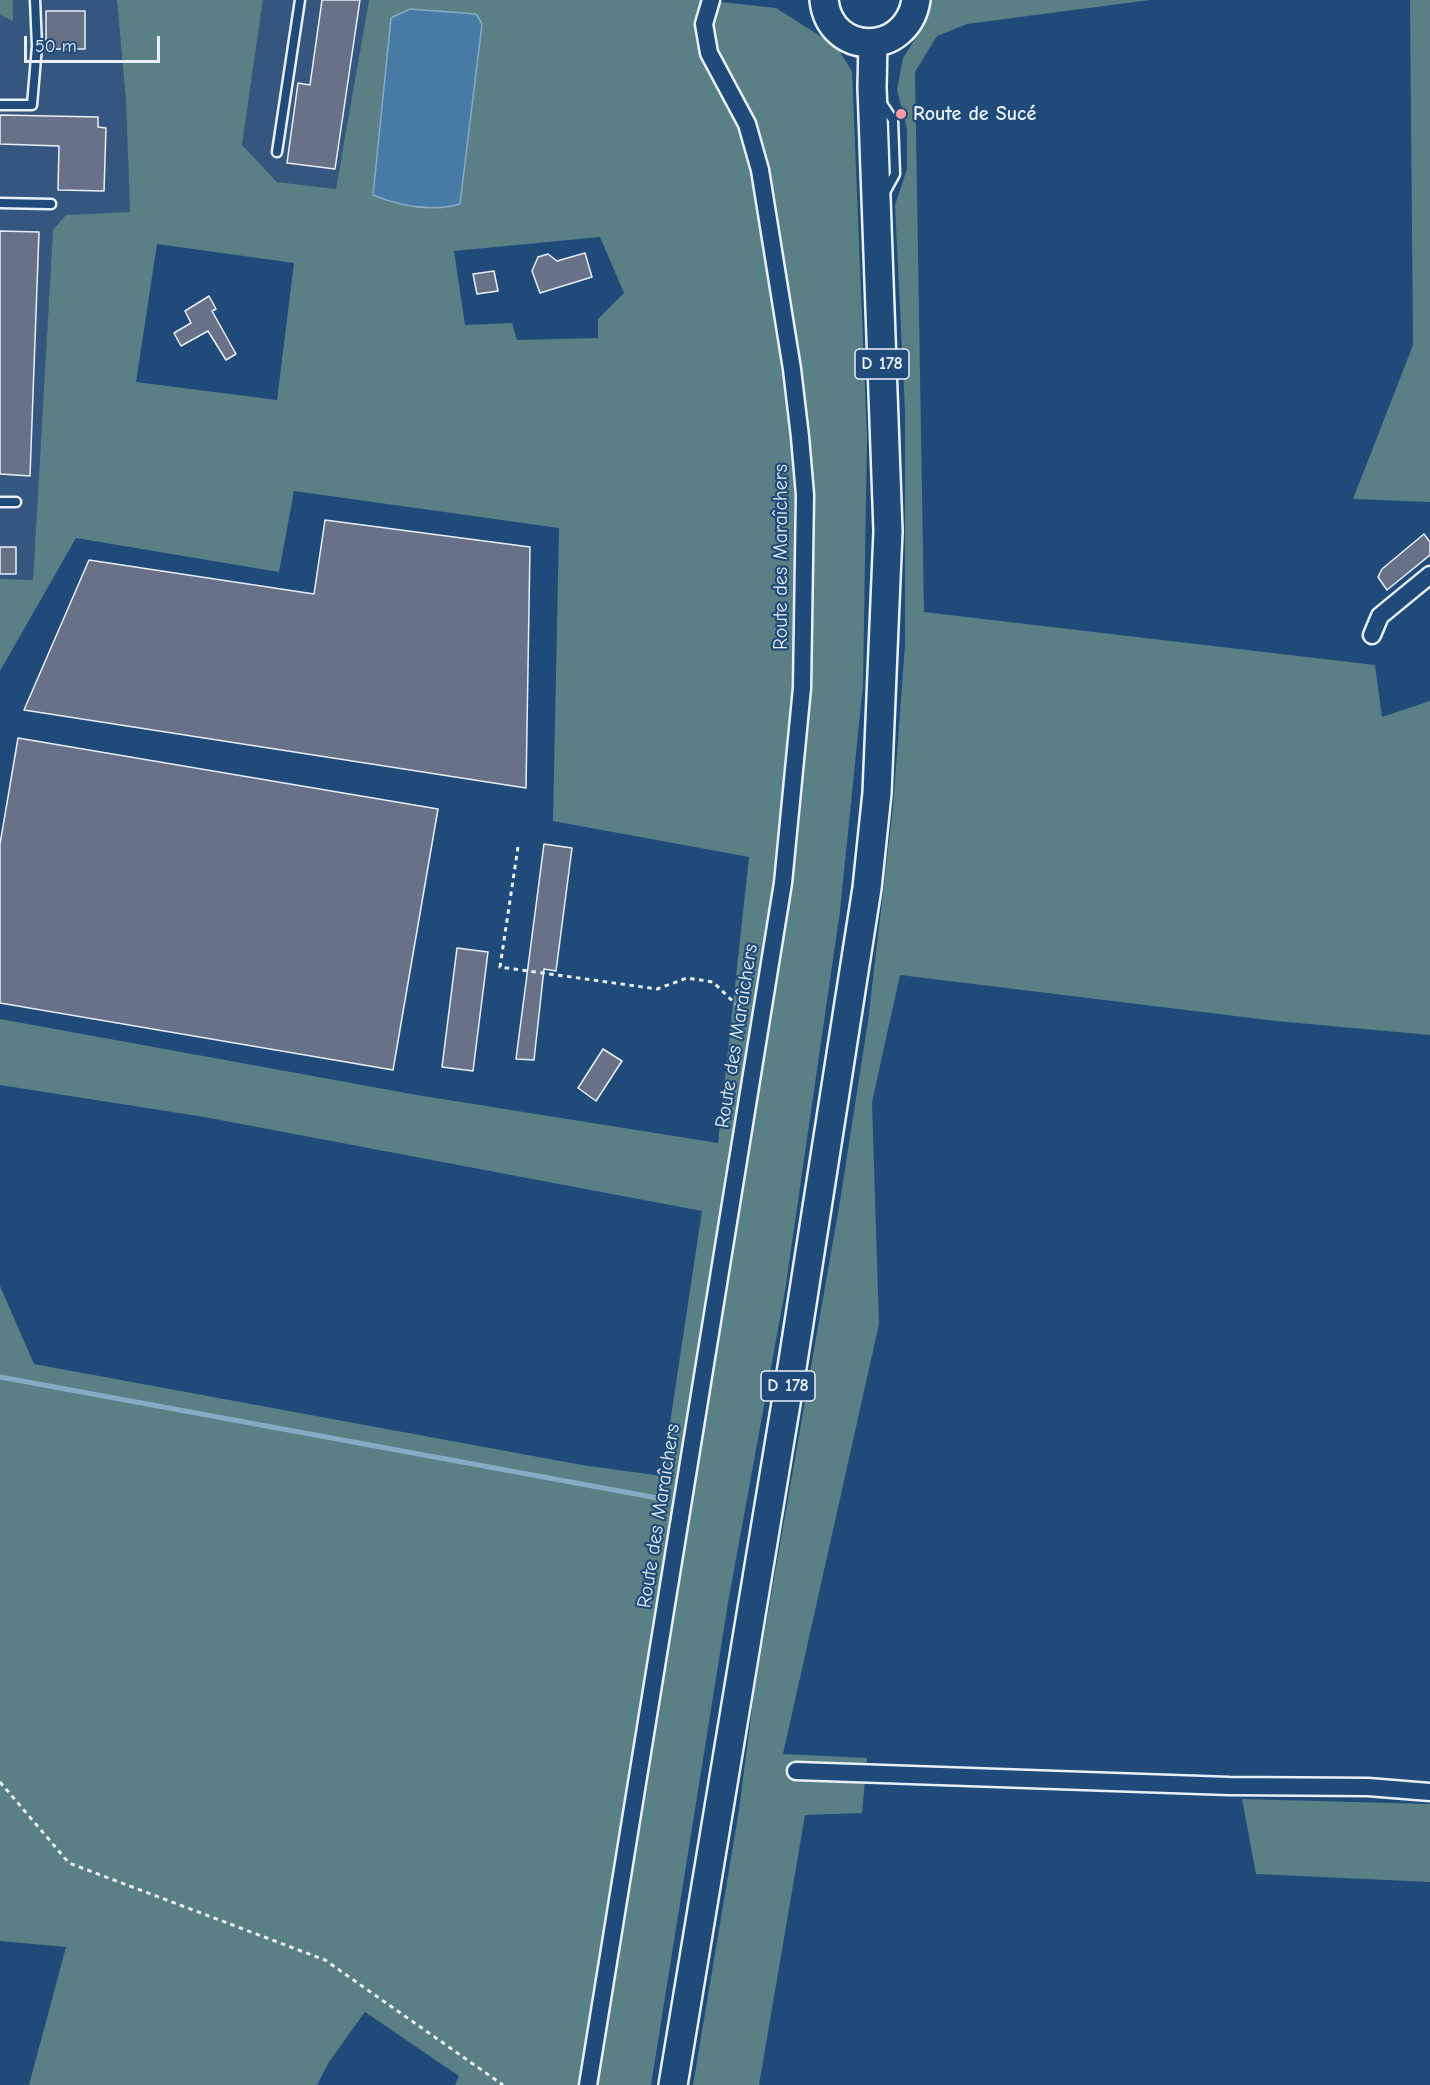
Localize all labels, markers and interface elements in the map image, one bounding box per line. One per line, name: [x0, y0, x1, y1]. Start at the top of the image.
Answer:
scale bar: [27, 24, 164, 62]
text: 50 m: [35, 36, 77, 57]
place label: Route de Sucé: [913, 102, 1036, 126]
marker: Route de Sucé: [894, 107, 908, 121]
road number: D 178: [855, 349, 909, 379]
street label: Route des Maraîchers: [769, 464, 793, 650]
street label: Route des Maraîchers: [711, 942, 763, 1130]
road number: D 178: [761, 1371, 815, 1401]
street label: Route des Maraîchers: [633, 1422, 685, 1610]

